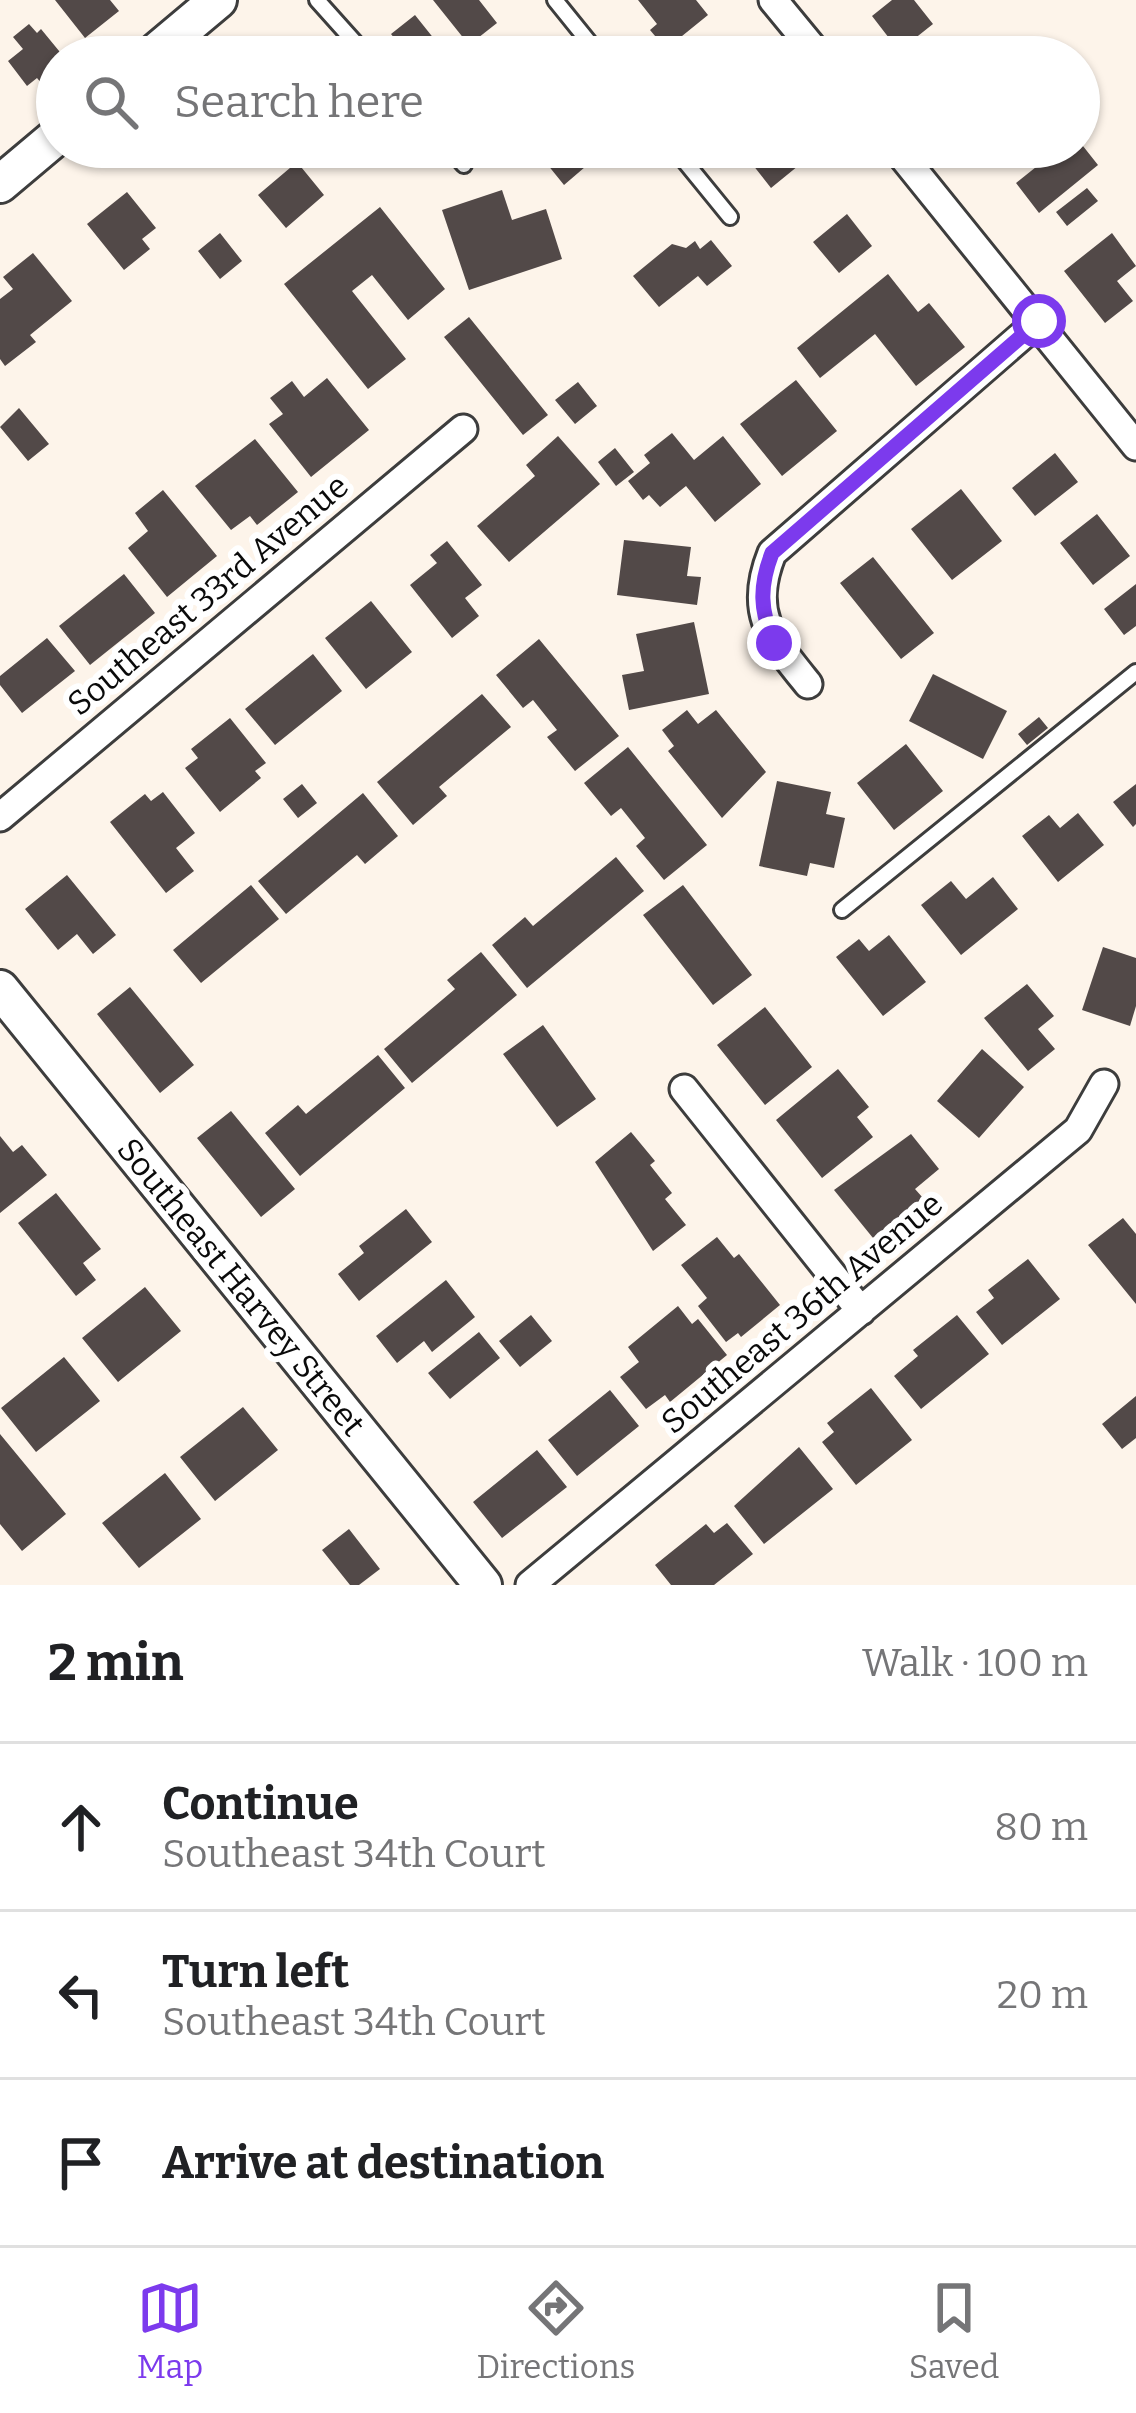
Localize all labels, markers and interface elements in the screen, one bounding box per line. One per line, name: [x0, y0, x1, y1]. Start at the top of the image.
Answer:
search box: [36, 36, 1100, 168]
icon: search: [78, 69, 144, 135]
text: Search here: [174, 75, 424, 129]
route start: [1012, 294, 1066, 348]
street label: Southeast 33rd Avenue: [60, 466, 356, 724]
route end: [747, 616, 801, 670]
street label: Southeast Harvey Street: [109, 1130, 373, 1444]
street label: Southeast 36th Avenue: [653, 1184, 951, 1442]
text: 2 min: [48, 1632, 184, 1694]
text: Walk · 100 m: [862, 1640, 1088, 1686]
text: Continue: [162, 1777, 359, 1831]
icon: ahead: [48, 1794, 114, 1860]
text: 80 m: [995, 1804, 1088, 1850]
text: Southeast 34th Court: [162, 1831, 546, 1877]
text: Turn left: [162, 1945, 349, 1999]
icon: left: [48, 1962, 114, 2028]
text: 20 m: [997, 1972, 1088, 2018]
text: Southeast 34th Court: [162, 1999, 546, 2045]
icon: arrive: [48, 2130, 114, 2196]
text: Arrive at destination: [162, 2136, 604, 2190]
tab: Map: [137, 2275, 203, 2387]
tab: Directions: [477, 2275, 635, 2387]
tab: Saved: [909, 2275, 999, 2387]

